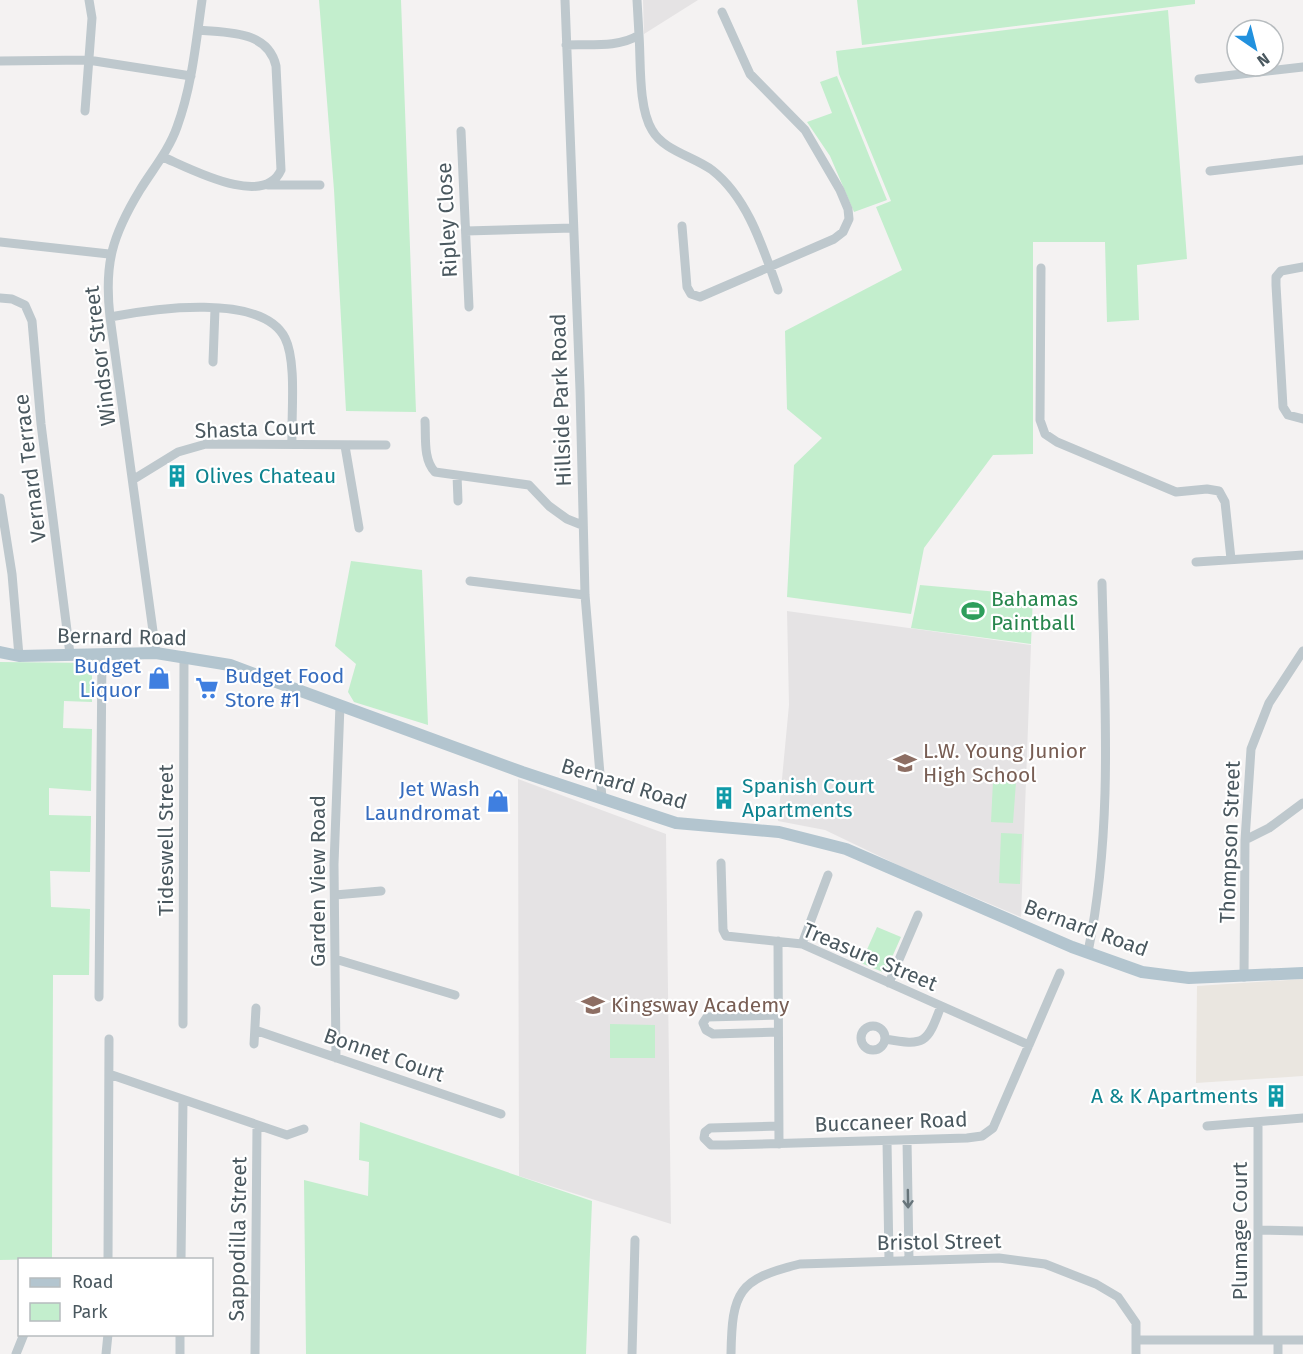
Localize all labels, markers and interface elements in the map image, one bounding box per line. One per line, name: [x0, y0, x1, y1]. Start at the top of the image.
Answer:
north arrow: [1225, 18, 1285, 78]
text: N: [1254, 49, 1273, 71]
street label: Ripley Close: [431, 162, 463, 278]
street label: Windsor Street: [78, 284, 121, 427]
street label: Hillside Park Road: [545, 313, 577, 487]
street label: Vernard Terrace: [8, 392, 52, 544]
street label: Shasta Court: [194, 414, 316, 444]
building icon: Olives Chateau: [164, 463, 190, 489]
place label: Olives Chateau: [195, 463, 336, 489]
place label: Bahamas Paintball: [991, 586, 1078, 636]
sports icon: Bahamas Paintball: [960, 598, 986, 624]
street label: Bernard Road: [57, 623, 187, 651]
place label: Budget Liquor: [74, 653, 141, 703]
place label: Budget Food Store #1: [225, 663, 344, 713]
shop icon: Budget Liquor: [146, 665, 172, 691]
supermarket icon: Budget Food Store #1: [194, 675, 220, 701]
place label: L.W. Young Junior High School: [923, 738, 1086, 788]
school or university icon: L.W. Young Junior High School: [892, 750, 918, 776]
street label: Bernard Road: [558, 753, 690, 815]
street label: Thompson Street: [1214, 760, 1246, 924]
street label: Tideswell Street: [153, 764, 179, 916]
place label: Spanish Court Apartments: [742, 773, 875, 823]
place label: Jet Wash Laundromat: [365, 776, 480, 826]
building icon: Spanish Court Apartments: [711, 785, 737, 811]
shop icon: Jet Wash Laundromat: [485, 788, 511, 814]
street label: Garden View Road: [305, 795, 331, 967]
street label: Bernard Road: [1020, 894, 1152, 962]
street label: Treasure Street: [799, 917, 942, 997]
school or university icon: Kingsway Academy: [580, 992, 606, 1018]
place label: Kingsway Academy: [611, 992, 790, 1018]
street label: Bonnet Court: [320, 1022, 448, 1088]
place label: A & K Apartments: [1091, 1083, 1258, 1109]
building icon: A & K Apartments: [1263, 1083, 1289, 1109]
street label: Buccaneer Road: [814, 1106, 968, 1138]
street label: Sappodilla Street: [224, 1156, 252, 1322]
street label: Plumage Court: [1227, 1161, 1253, 1300]
one-way arrow: [902, 1188, 914, 1208]
street label: Bristol Street: [876, 1228, 1002, 1256]
legend: [18, 1258, 213, 1336]
text: Road: [72, 1271, 114, 1293]
text: Park: [72, 1301, 108, 1323]

